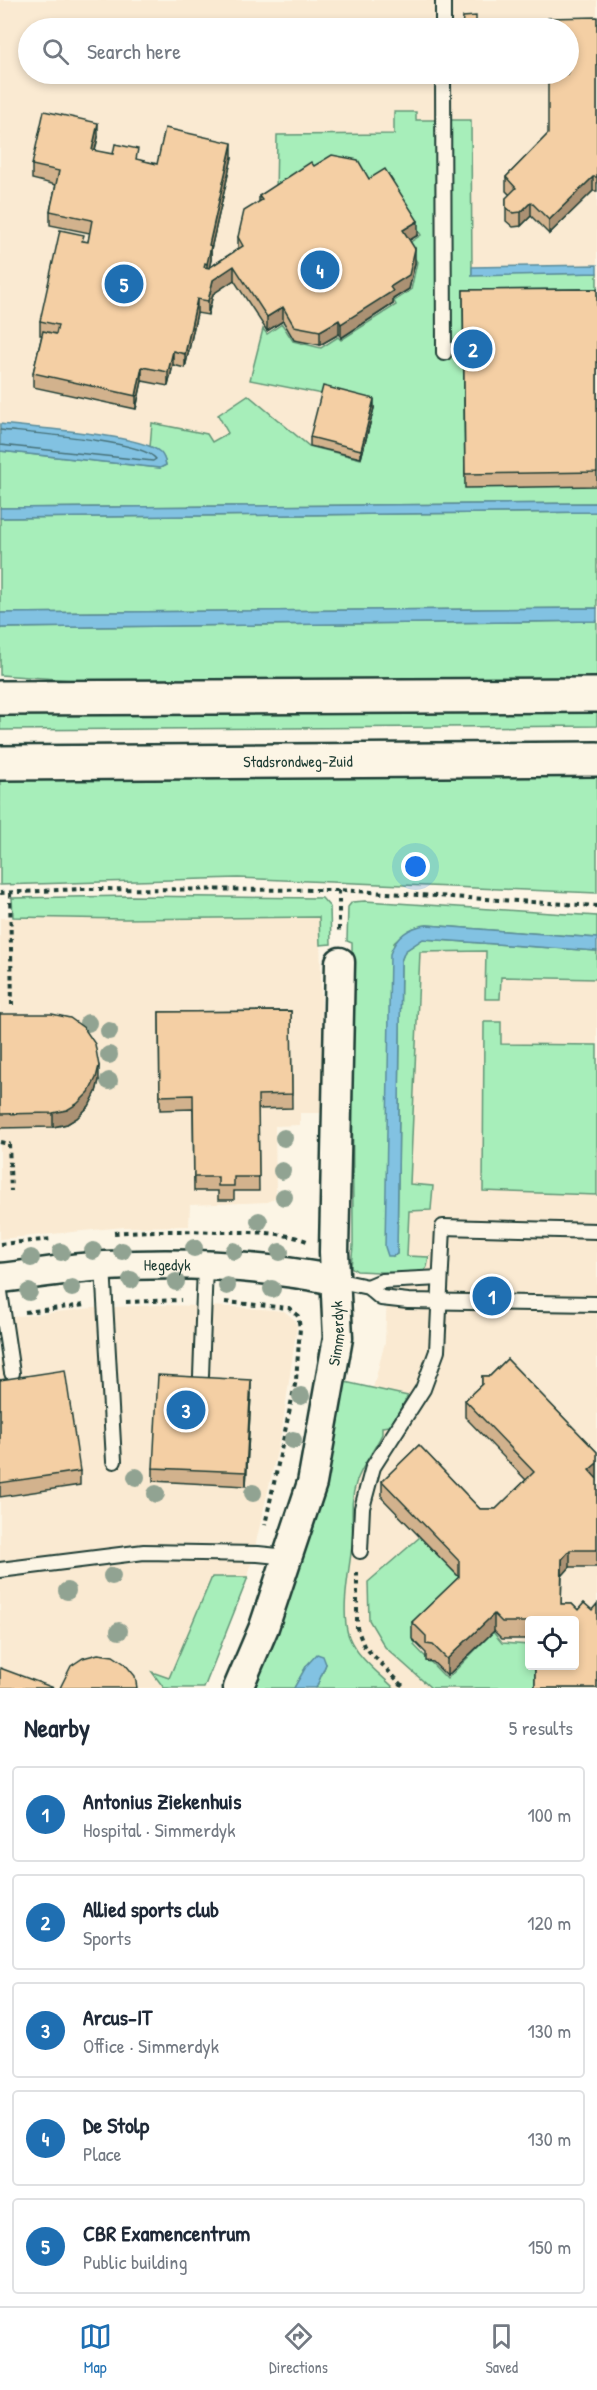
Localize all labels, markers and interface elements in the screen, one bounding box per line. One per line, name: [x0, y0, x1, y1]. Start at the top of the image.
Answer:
search box: [18, 18, 579, 84]
icon: search: [39, 35, 72, 68]
text: Search here: [87, 36, 181, 66]
pin: 4: [300, 248, 340, 292]
pin: 5: [104, 262, 144, 306]
pin: 2: [454, 326, 492, 372]
street label: Stadsrondweg-Zuid: [243, 750, 353, 772]
your location: [401, 852, 430, 881]
street label: Hegedyk: [144, 1253, 191, 1276]
pin: 1: [472, 1274, 512, 1318]
street label: Simmerdyk: [322, 1300, 350, 1367]
pin: 3: [166, 1388, 206, 1432]
map controls: [525, 1616, 579, 1670]
button: locate: [525, 1616, 579, 1670]
text: Nearby: [24, 1710, 90, 1745]
text: 5 results: [509, 1714, 573, 1741]
text: Antonius Ziekenhuis: [83, 1786, 241, 1816]
text: 1: [42, 1801, 49, 1828]
text: 100 m: [528, 1801, 571, 1828]
text: Hospital · Simmerdyk: [83, 1816, 235, 1843]
text: Allied sports club: [83, 1894, 219, 1924]
text: 2: [41, 1909, 50, 1936]
text: 120 m: [527, 1909, 571, 1936]
text: Sports: [83, 1924, 131, 1951]
text: Arcus-IT: [83, 2002, 152, 2032]
text: 3: [41, 2017, 50, 2044]
text: 130 m: [528, 2017, 571, 2044]
text: Office · Simmerdyk: [83, 2032, 219, 2059]
text: De Stolp: [83, 2110, 149, 2140]
text: 4: [42, 2125, 49, 2152]
text: 130 m: [528, 2125, 571, 2152]
text: Place: [83, 2140, 122, 2167]
text: CBR Examencentrum: [83, 2218, 250, 2248]
text: 5: [41, 2233, 50, 2260]
text: 150 m: [528, 2233, 571, 2260]
text: Public building: [83, 2248, 187, 2275]
tab: Map: [79, 2320, 112, 2378]
tab: Directions: [269, 2320, 328, 2378]
tab: Saved: [485, 2320, 518, 2378]

